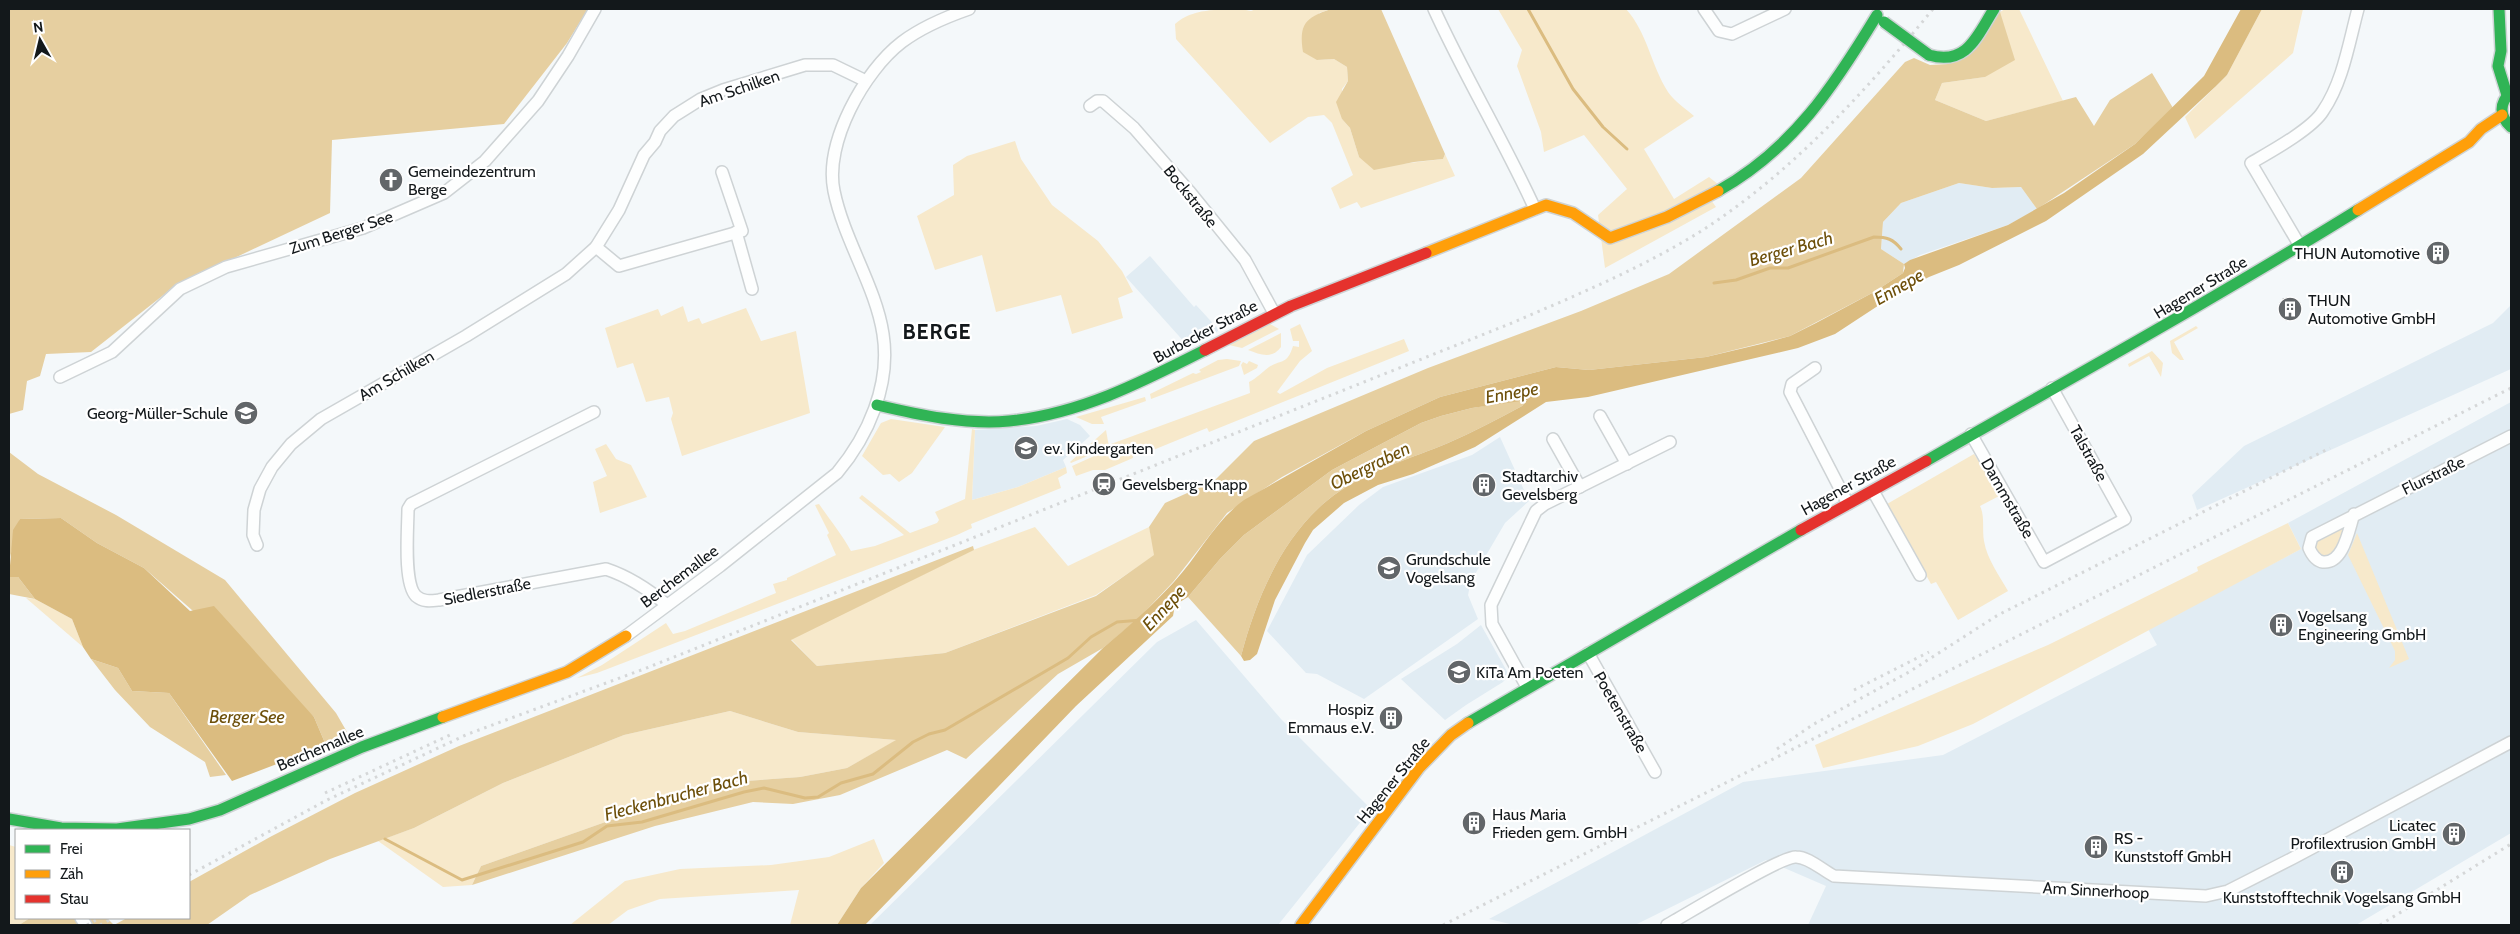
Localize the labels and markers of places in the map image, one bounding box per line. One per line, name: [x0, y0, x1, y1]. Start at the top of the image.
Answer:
place label: Gemeindezentrum Berge: [408, 162, 536, 199]
church icon: Gemeindezentrum Berge: [378, 167, 404, 193]
building icon: THUN Automotive: [2425, 240, 2451, 266]
place label: THUN Automotive: [2294, 244, 2420, 263]
place label: THUN Automotive GmbH: [2308, 291, 2436, 328]
building icon: THUN Automotive GmbH: [2277, 296, 2303, 322]
school or university icon: Georg-Müller-Schule: [233, 400, 259, 426]
place label: Georg-Müller-Schule: [87, 404, 228, 423]
school or university icon: ev. Kindergarten: [1013, 435, 1039, 461]
place label: ev. Kindergarten: [1044, 439, 1153, 458]
place label: Stadtarchiv Gevelsberg: [1502, 467, 1578, 504]
station icon: Gevelsberg-Knapp: [1091, 471, 1117, 497]
building icon: Stadtarchiv Gevelsberg: [1471, 472, 1497, 498]
place label: Gevelsberg-Knapp: [1122, 475, 1247, 494]
place label: Grundschule Vogelsang: [1406, 550, 1491, 587]
school or university icon: Grundschule Vogelsang: [1376, 555, 1402, 581]
place label: Vogelsang Engineering GmbH: [2298, 607, 2426, 644]
building icon: Vogelsang Engineering GmbH: [2268, 612, 2294, 638]
school or university icon: KiTa Am Poeten: [1446, 659, 1472, 685]
place label: KiTa Am Poeten: [1476, 663, 1583, 682]
place label: Hospiz Emmaus e.V.: [1288, 700, 1374, 737]
building icon: Hospiz Emmaus e.V.: [1378, 705, 1404, 731]
place label: Haus Maria Frieden gem. GmbH: [1492, 805, 1628, 842]
building icon: Haus Maria Frieden gem. GmbH: [1461, 810, 1487, 836]
place label: Licatec Profilextrusion GmbH: [2291, 816, 2436, 853]
building icon: Licatec Profilextrusion GmbH: [2441, 821, 2467, 847]
place label: RS - Kunststoff GmbH: [2114, 829, 2231, 866]
building icon: RS - Kunststoff GmbH: [2083, 834, 2109, 860]
building icon: Kunststofftechnik Vogelsang GmbH: [2329, 859, 2355, 885]
place label: Kunststofftechnik Vogelsang GmbH: [2223, 888, 2461, 907]

